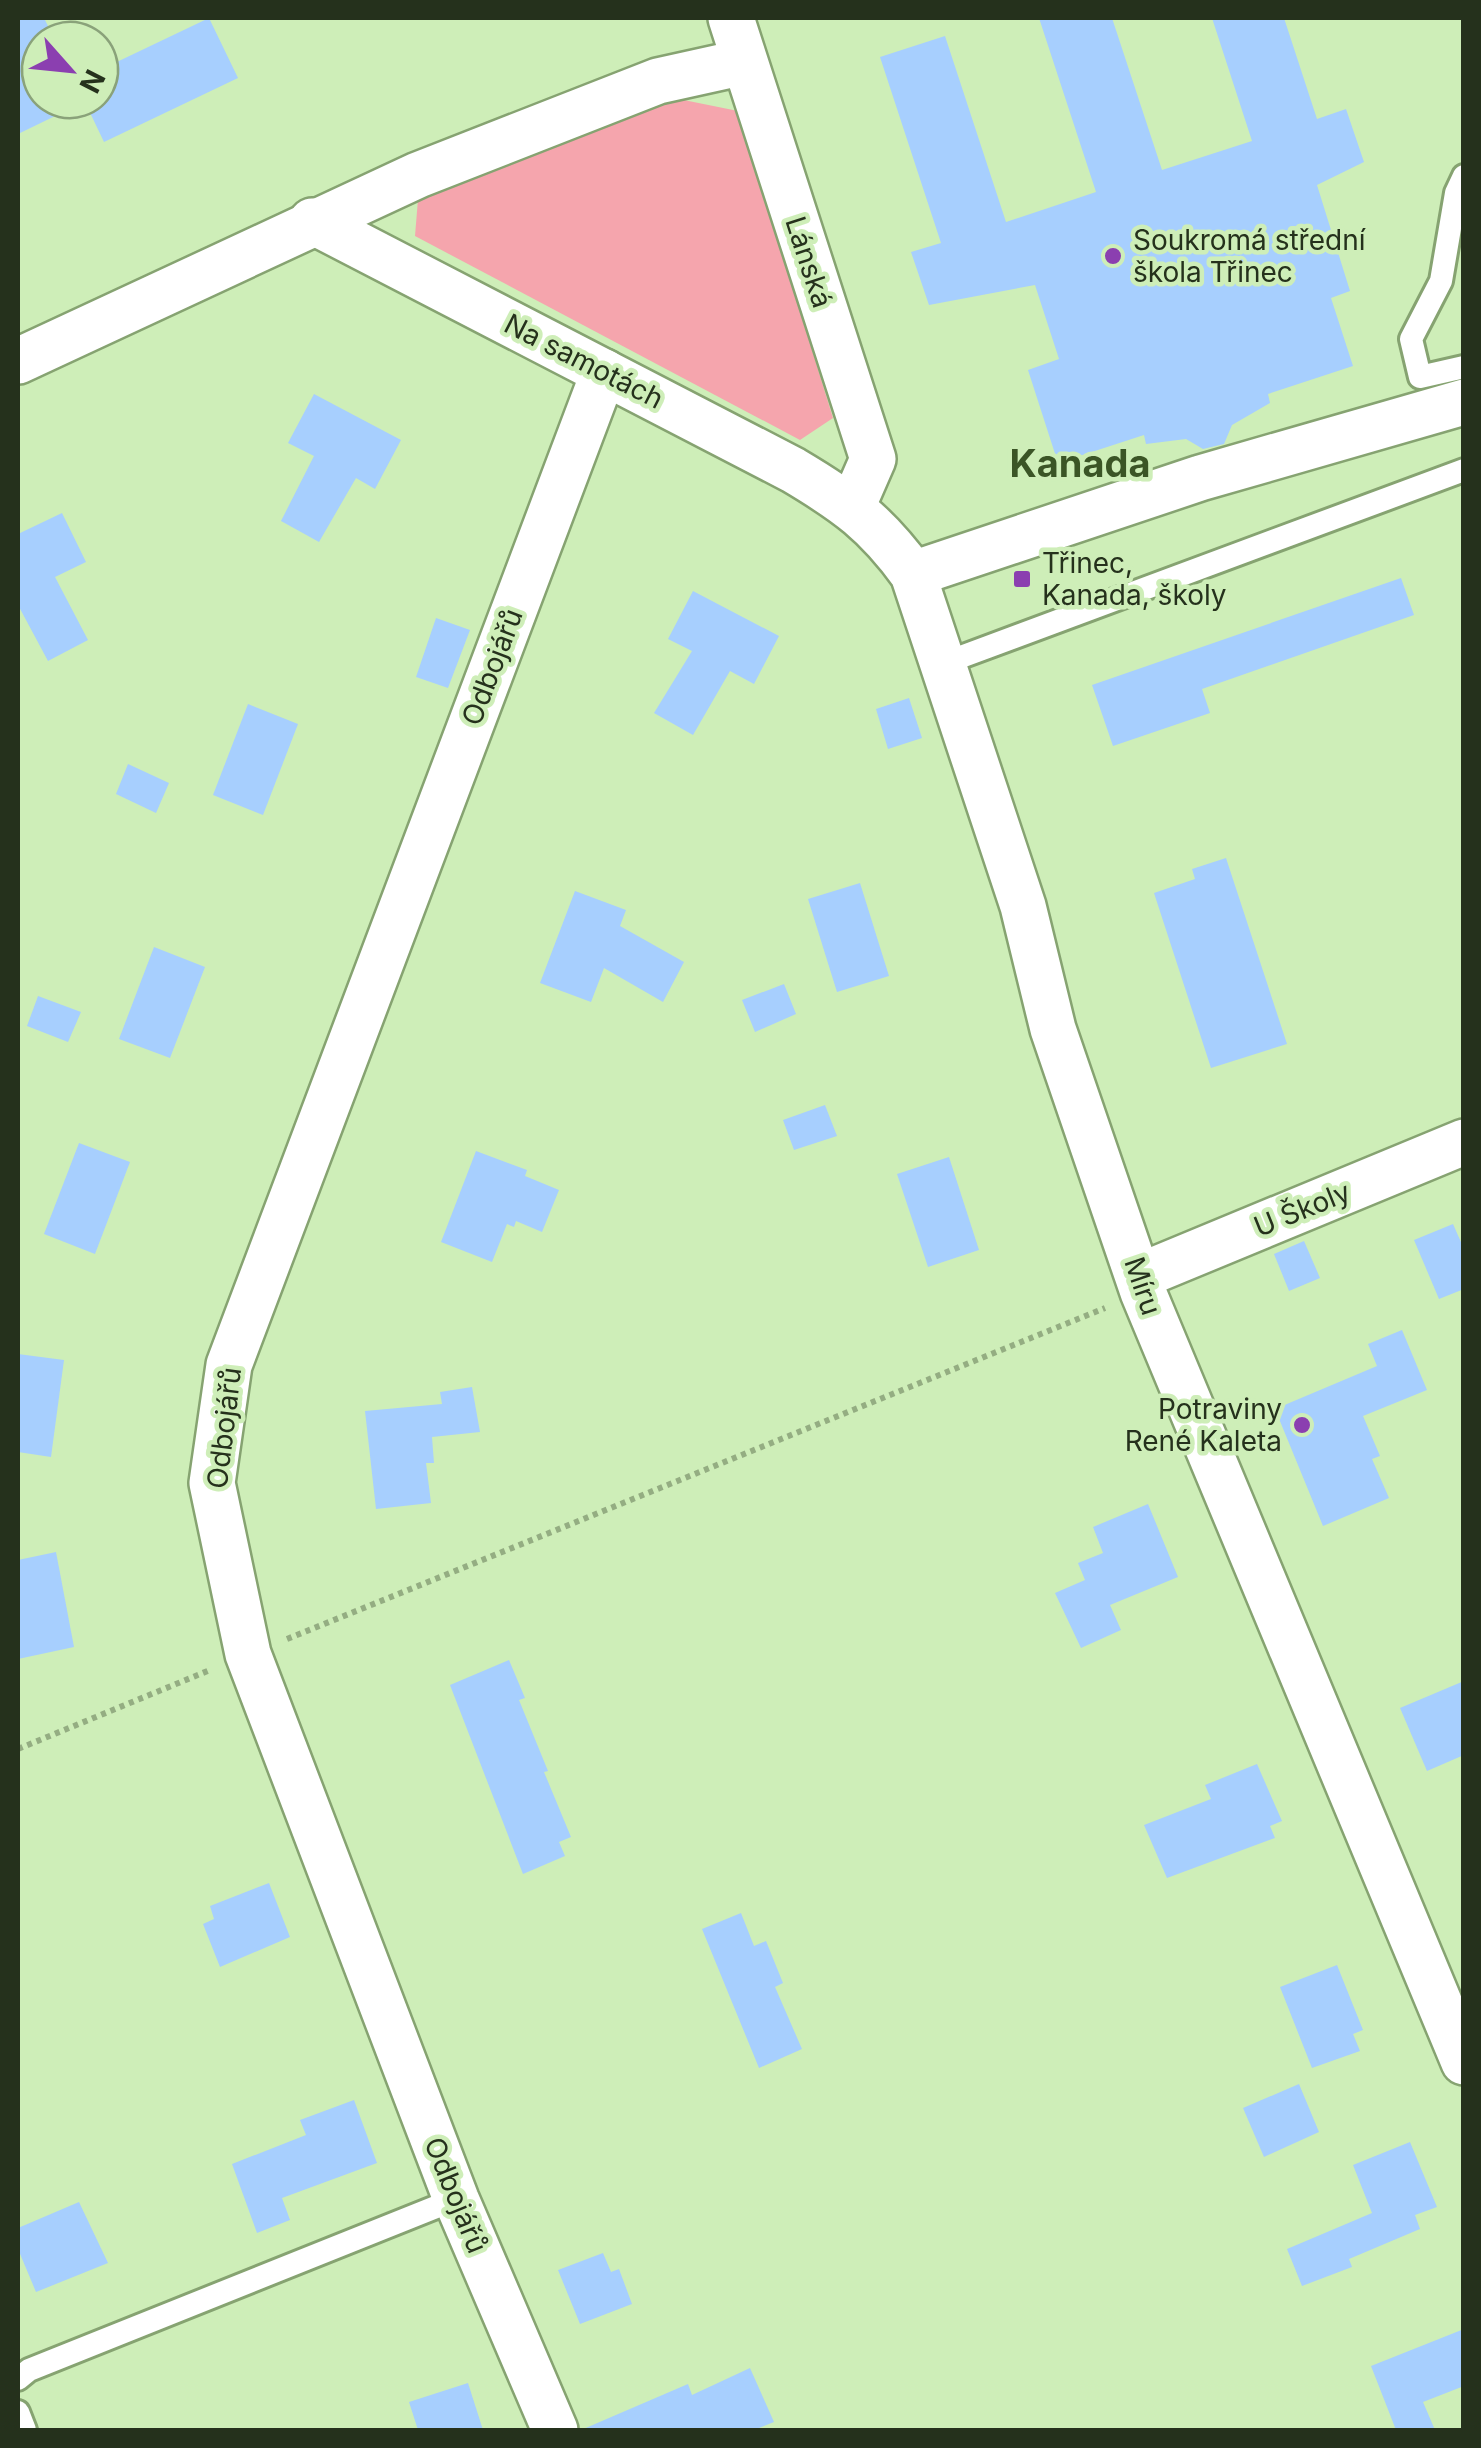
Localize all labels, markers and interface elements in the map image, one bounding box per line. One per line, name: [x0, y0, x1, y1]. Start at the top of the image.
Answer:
north arrow: [20, 20, 120, 120]
text: N: [72, 64, 112, 99]
street label: Lánská: [778, 212, 840, 312]
place label: Soukromá střední škola Třinec: [1133, 223, 1366, 289]
marker: Soukromá střední škola Třinec: [1102, 245, 1124, 267]
street label: Na samotách: [499, 306, 669, 416]
district label: Kanada: [1009, 440, 1151, 486]
place label: Třinec, Kanada, školy: [1042, 546, 1227, 612]
marker: Třinec, Kanada, školy: [1011, 568, 1033, 590]
street label: Odbojářů: [454, 604, 530, 730]
street label: U Školy: [1249, 1174, 1355, 1244]
street label: Míru: [1117, 1252, 1169, 1320]
street label: Odbojářů: [200, 1365, 248, 1491]
place label: Potraviny René Kaleta: [1125, 1392, 1282, 1458]
marker: Potraviny René Kaleta: [1291, 1414, 1313, 1436]
street label: Odbojářů: [417, 2132, 495, 2258]

